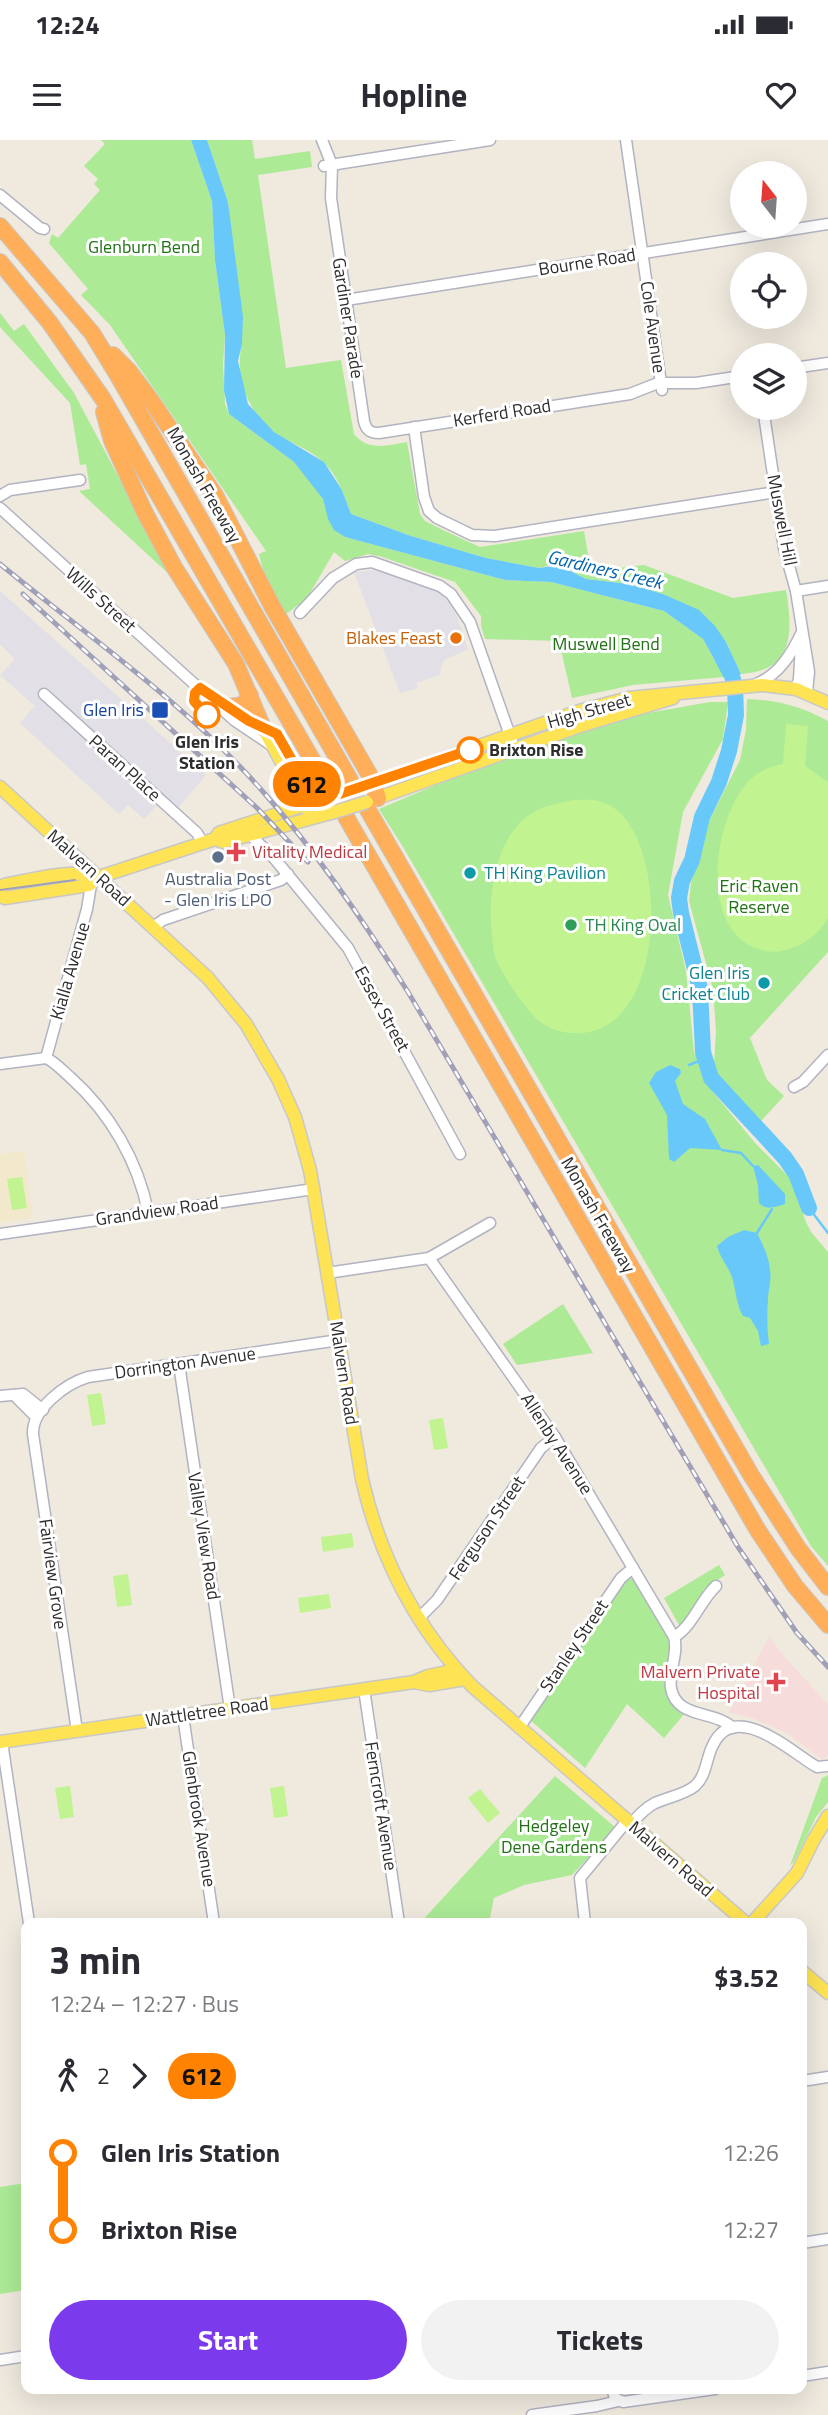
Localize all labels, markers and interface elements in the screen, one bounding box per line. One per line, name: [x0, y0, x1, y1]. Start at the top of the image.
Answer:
text: 12:24: [35, 5, 100, 44]
text: Hopline: [361, 71, 467, 119]
icon: menu: [28, 76, 66, 114]
icon: heart: [762, 76, 800, 114]
north arrow: [730, 161, 807, 238]
map controls: [730, 161, 807, 420]
park label: Glenburn Bend: [88, 233, 200, 260]
street label: Bourne Road: [536, 241, 637, 283]
button: locate: [730, 252, 807, 329]
street label: Gardiner Parade: [326, 256, 371, 380]
street label: Cole Avenue: [634, 279, 673, 375]
button: layers: [730, 343, 807, 420]
street label: Kerferd Road: [451, 391, 553, 434]
street label: Monash Freeway: [160, 422, 249, 548]
street label: Muswell Hill: [760, 472, 805, 568]
water label: Gardiners Creek: [545, 541, 668, 596]
street label: Wills Street: [60, 561, 143, 639]
place label: Blakes Feast: [346, 624, 443, 651]
marker: Blakes Feast: [448, 630, 464, 646]
park label: Muswell Bend: [552, 630, 660, 657]
street label: High Street: [544, 686, 634, 735]
place label: Glen Iris: [83, 696, 144, 723]
marker: Glen Iris: [150, 700, 170, 720]
marker: Glen Iris Station: [194, 702, 220, 728]
street label: Paran Place: [83, 728, 167, 807]
place label: Glen Iris Station: [175, 728, 239, 776]
place label: Brixton Rise: [489, 736, 583, 763]
marker: Brixton Rise: [457, 737, 483, 763]
line badge: 612: [267, 761, 347, 807]
text: 612: [287, 766, 327, 802]
street label: Malvern Road: [41, 823, 137, 913]
place label: Vitality Medical: [252, 838, 367, 865]
marker: Vitality Medical: [226, 842, 246, 862]
marker: Australia Post - Glen Iris LPO: [210, 849, 226, 865]
place label: TH King Pavilion: [484, 859, 606, 886]
place label: Australia Post - Glen Iris LPO: [164, 865, 272, 913]
marker: TH King Pavilion: [462, 865, 478, 881]
park label: Eric Raven Reserve: [719, 872, 799, 920]
place label: TH King Oval: [585, 911, 681, 938]
marker: TH King Oval: [563, 917, 579, 933]
street label: Kialla Avenue: [43, 919, 96, 1023]
place label: Glen Iris Cricket Club: [662, 959, 750, 1007]
street label: Essex Street: [348, 961, 417, 1057]
marker: Glen Iris Cricket Club: [756, 975, 772, 991]
street label: Monash Freeway: [554, 1152, 643, 1278]
street label: Grandview Road: [94, 1189, 220, 1232]
street label: Malvern Road: [323, 1319, 366, 1427]
street label: Dorrington Avenue: [113, 1339, 257, 1386]
street label: Allenby Avenue: [514, 1388, 600, 1500]
street label: Ferguson Street: [442, 1469, 532, 1585]
street label: Valley View Road: [181, 1470, 228, 1602]
street label: Fairview Grove: [32, 1517, 75, 1631]
street label: Stanley Street: [533, 1593, 615, 1698]
place label: Malvern Private Hospital: [640, 1658, 760, 1706]
marker: Malvern Private Hospital: [766, 1672, 786, 1692]
street label: Wattletree Road: [144, 1690, 270, 1734]
street label: Ferncroft Avenue: [358, 1740, 405, 1872]
street label: Glenbrook Avenue: [175, 1749, 224, 1889]
park label: Hedgeley Dene Gardens: [501, 1812, 607, 1860]
street label: Malvern Road: [623, 1814, 720, 1903]
text: 3 min: [49, 1931, 141, 1989]
text: $3.52: [714, 1958, 779, 1997]
text: 12:24 – 12:27 · Bus: [49, 1986, 239, 2021]
icon: walk: [49, 2057, 87, 2095]
icon: forward: [120, 2057, 158, 2095]
text: 2: [97, 2058, 110, 2093]
text: 612: [182, 2058, 222, 2094]
text: Glen Iris Station: [101, 2133, 280, 2172]
text: 12:26: [722, 2135, 779, 2170]
text: Brixton Rise: [101, 2210, 237, 2249]
text: 12:27: [722, 2212, 779, 2247]
button: Start: [49, 2300, 407, 2380]
button: Tickets: [421, 2300, 779, 2380]

